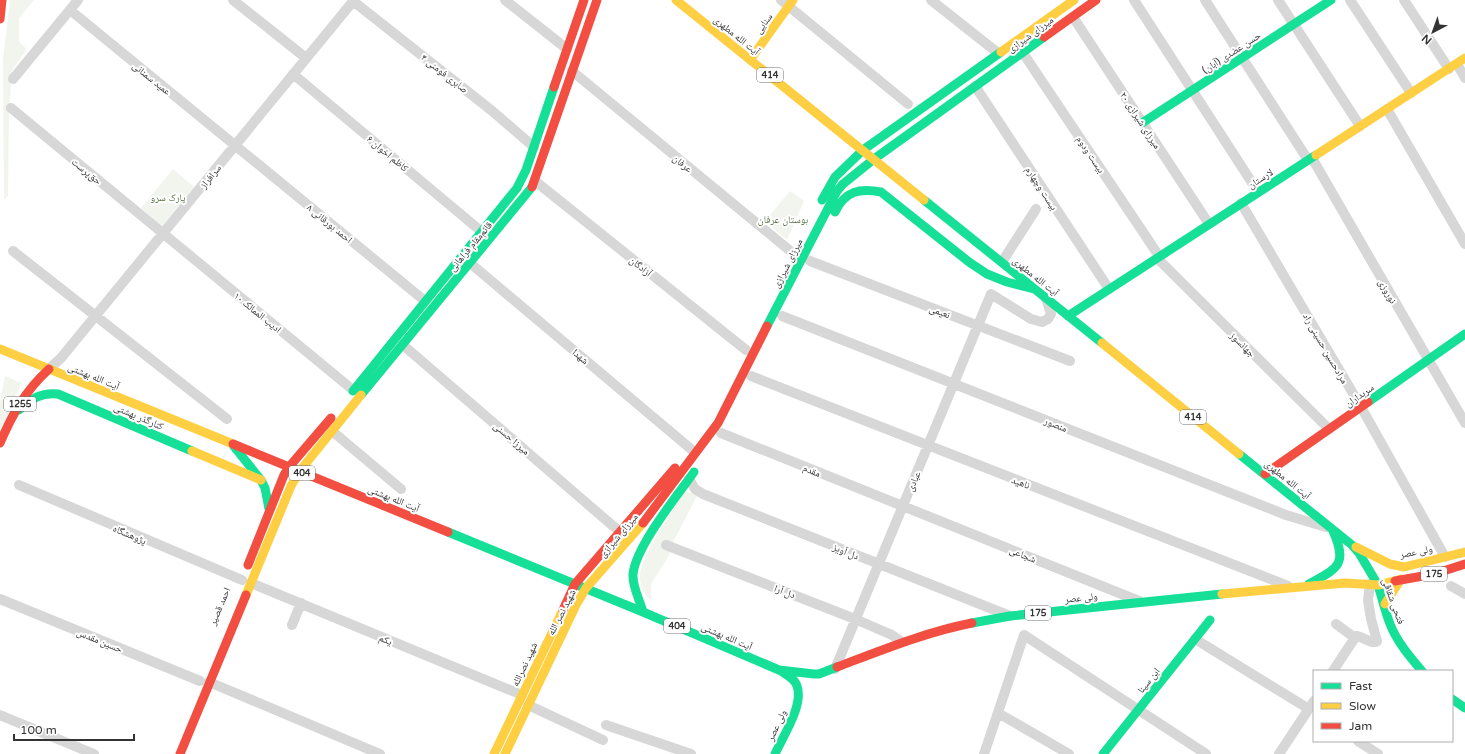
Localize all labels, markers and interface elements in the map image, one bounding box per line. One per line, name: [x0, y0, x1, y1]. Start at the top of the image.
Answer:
street label: سنایی: [752, 11, 775, 36]
north arrow: [1413, 12, 1453, 52]
street label: آیت الله مطهری: [711, 14, 762, 58]
street label: میرزای شیرازی: [1005, 14, 1056, 55]
street label: حسن عضدی (آبان): [1200, 29, 1264, 76]
text: N: [1419, 31, 1434, 47]
street label: صابری فومنی ۴: [419, 52, 470, 96]
street label: عمید سمنانی: [130, 60, 173, 98]
road number: 414: [757, 68, 783, 82]
street label: میرزای شیرازی ۲۰: [1117, 90, 1163, 152]
street label: کاظم اخوان ۶: [364, 133, 410, 175]
street label: بیست ودوم: [1073, 134, 1107, 176]
street label: عرفان: [670, 152, 695, 175]
street label: حق‌پرست: [69, 156, 104, 188]
street label: سرافراز: [197, 162, 224, 192]
street label: بیست وچهارم: [1022, 164, 1060, 213]
street label: لارستان: [1246, 166, 1275, 191]
park label: پارک سرو: [151, 192, 186, 204]
street label: احمد بورقانی ۸: [304, 202, 354, 246]
park label: بوستان عرفان: [758, 214, 808, 226]
street label: قائم‌مقام فراهانی: [447, 219, 496, 275]
street label: میرزای شیرازی: [770, 236, 806, 290]
street label: آزادگان: [627, 254, 654, 280]
street label: آیت الله مطهری: [1010, 255, 1061, 299]
street label: نوروزی: [1375, 277, 1399, 306]
street label: ادیب الممالک ۱۰: [231, 290, 283, 336]
street label: نعیمی: [927, 302, 952, 321]
street label: مرادحسین حسینی راد: [1300, 311, 1350, 386]
street label: جهانسوز: [1227, 329, 1258, 360]
street label: شهدا: [570, 347, 591, 367]
street label: آیت الله بهشتی: [66, 361, 121, 393]
street label: سربداران: [1343, 381, 1377, 410]
road number: 1255: [4, 397, 36, 411]
street label: کنارگذر بهشتی: [112, 401, 165, 433]
road number: 414: [1180, 410, 1206, 424]
street label: منصور: [1041, 415, 1069, 435]
street label: میرزا حسنی: [491, 420, 532, 458]
street label: آیت الله مطهری: [1262, 458, 1313, 502]
street label: مقدم: [801, 462, 823, 481]
road number: 404: [289, 466, 315, 480]
street label: عبادی: [904, 469, 924, 493]
street label: ناهید: [1010, 474, 1032, 492]
street label: آیت الله بهشتی: [366, 483, 421, 515]
street label: میرزای شیرازی: [597, 511, 641, 560]
street label: پژوهشگاه: [111, 523, 148, 547]
street label: دل آویز: [830, 541, 860, 563]
street label: ولی عصر: [1398, 543, 1434, 561]
street label: شجاعی: [1008, 544, 1038, 566]
road number: 175: [1421, 567, 1447, 581]
street label: فتحی شقاقی: [1379, 577, 1407, 626]
street label: دل آرا: [773, 583, 797, 601]
street label: احمد قصیر: [206, 586, 233, 628]
street label: شهید نصر الله: [545, 587, 579, 637]
street label: ولی عصر: [1063, 590, 1099, 606]
road number: 175: [1025, 606, 1051, 620]
road number: 404: [664, 619, 690, 633]
street label: آیت الله بهشتی: [699, 621, 754, 653]
street label: حسین مقدس: [75, 626, 125, 656]
street label: یکم: [377, 632, 394, 649]
street label: شهید نصرالله: [509, 640, 541, 688]
street label: ابن سینا: [1135, 665, 1163, 696]
legend: [1313, 670, 1453, 742]
text: Fast: [1349, 679, 1373, 693]
text: Slow: [1349, 699, 1376, 713]
street label: ولی عصر: [764, 708, 789, 744]
scale bar: [14, 716, 134, 742]
text: Jam: [1349, 719, 1372, 733]
text: 100 m: [20, 723, 57, 737]

